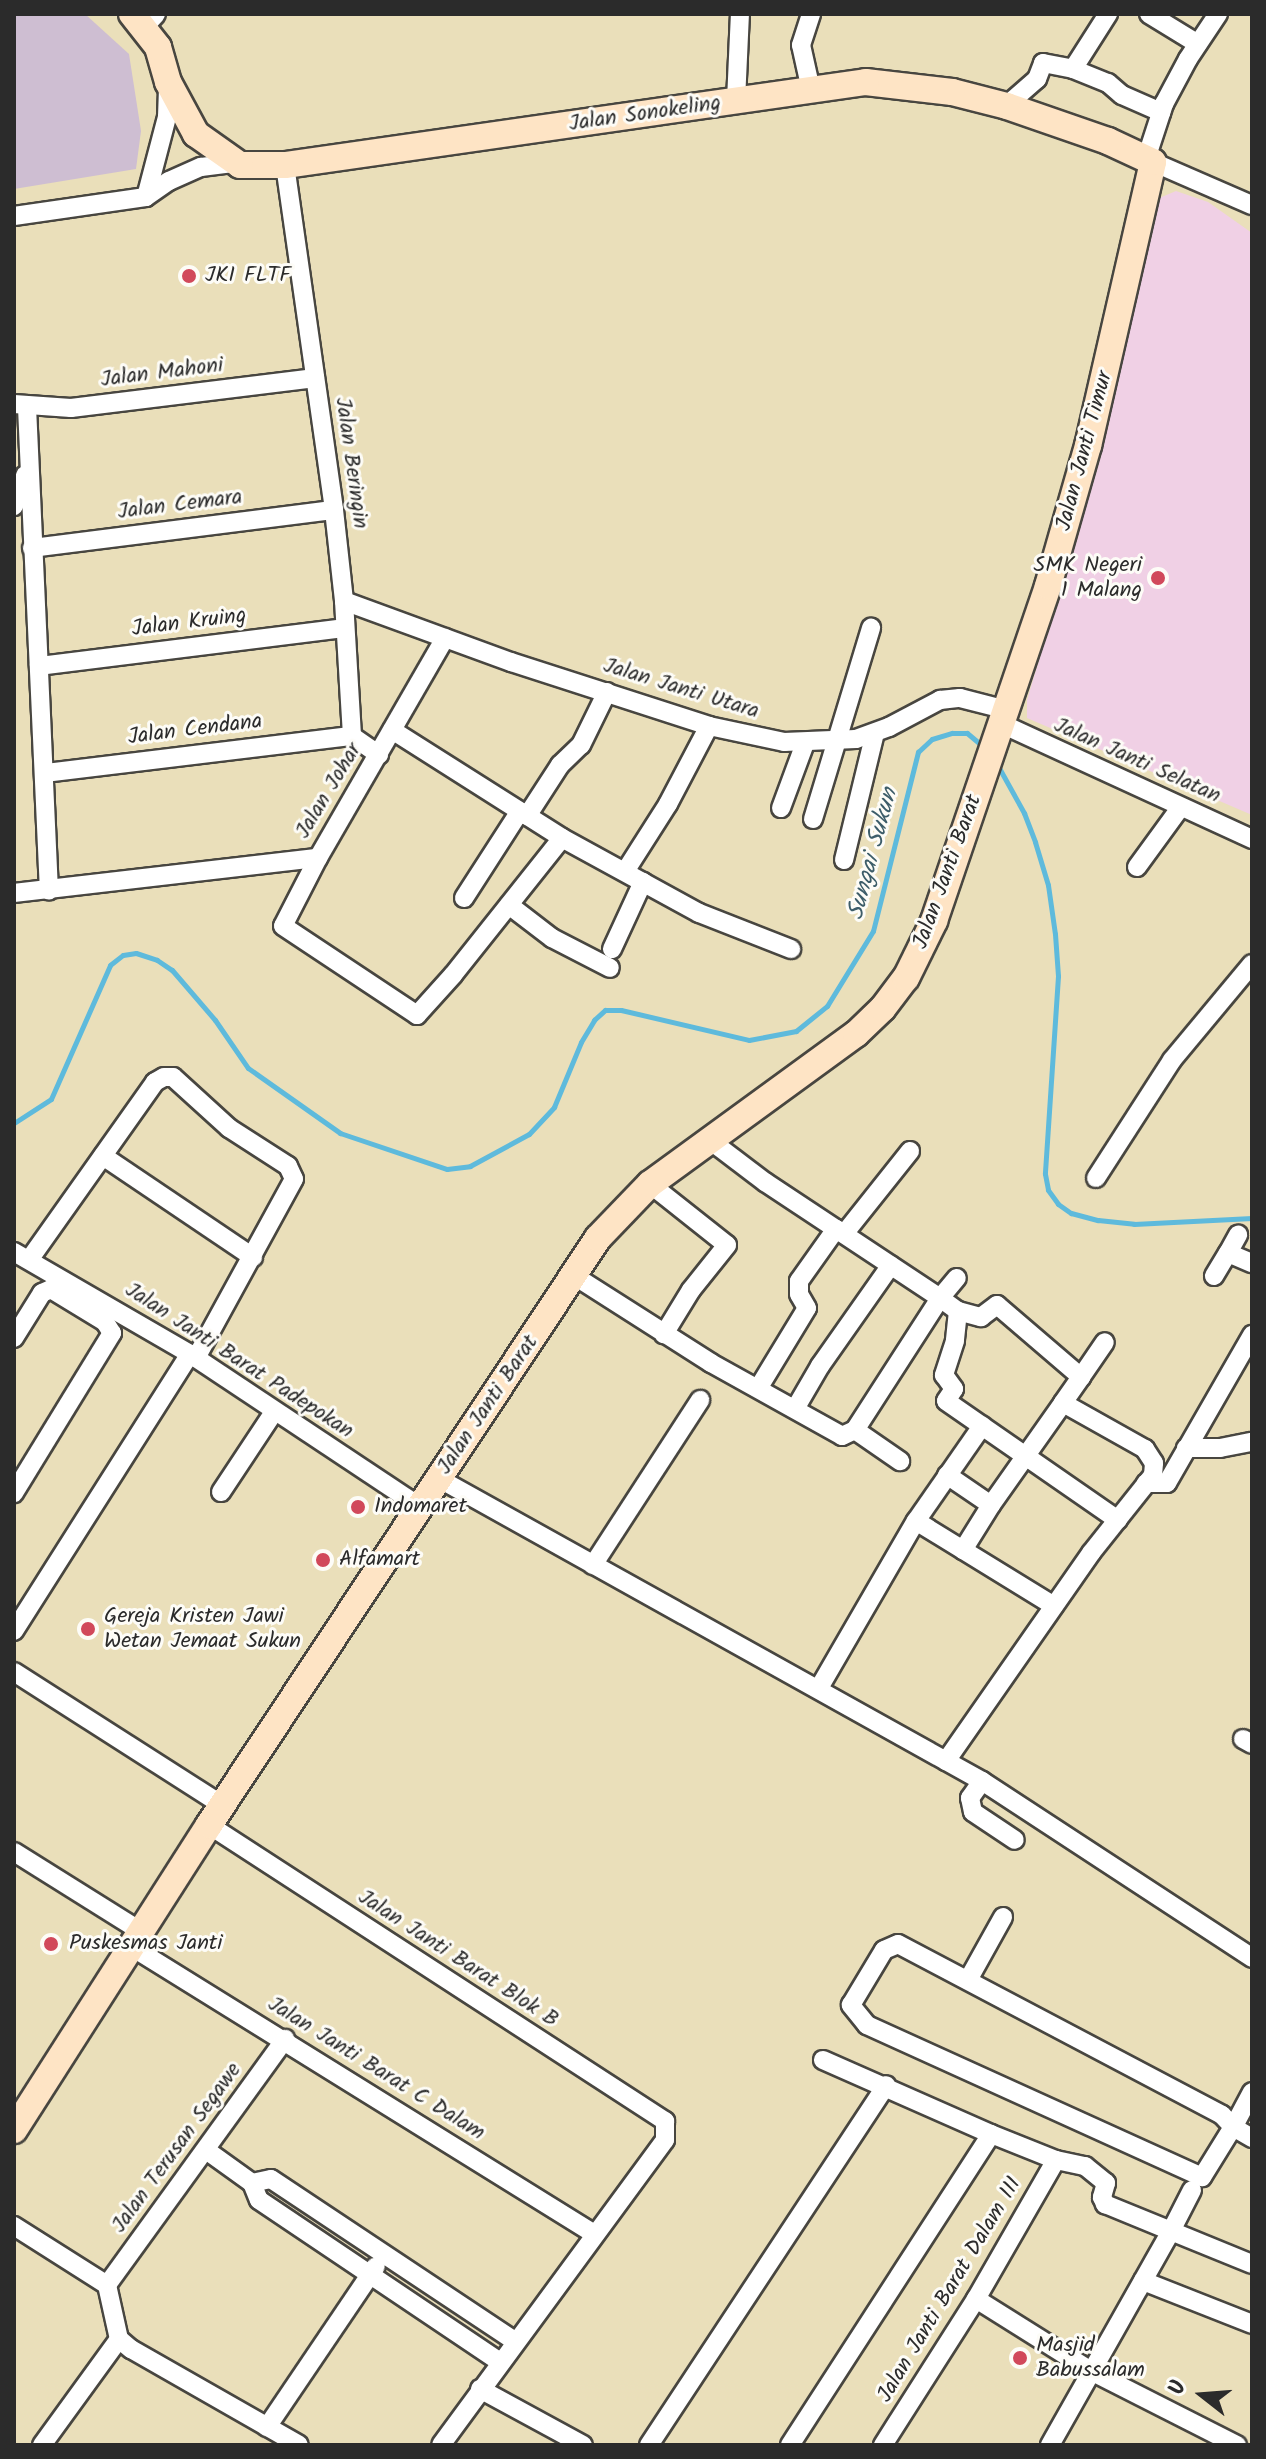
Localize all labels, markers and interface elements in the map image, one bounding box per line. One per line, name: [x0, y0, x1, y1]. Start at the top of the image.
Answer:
street label: Jalan Sonokeling: [567, 90, 723, 138]
place label: JKI FLTF: [205, 263, 291, 289]
marker: JKI FLTF: [180, 267, 198, 285]
street label: Jalan Mahoni: [99, 352, 225, 394]
street label: Jalan Janti Timur: [1051, 368, 1119, 534]
street label: Jalan Beringin: [329, 396, 373, 530]
street label: Jalan Cemara: [116, 484, 244, 526]
place label: SMK Negeri 1 Malang: [1033, 552, 1142, 604]
marker: SMK Negeri 1 Malang: [1149, 569, 1167, 587]
street label: Jalan Kruing: [130, 603, 248, 643]
street label: Jalan Janti Utara: [600, 653, 762, 725]
street label: Jalan Cendana: [126, 709, 264, 751]
street label: Jalan Janti Selatan: [1050, 712, 1224, 810]
street label: Jalan Johar: [290, 739, 368, 843]
water label: Sungai Sukun: [842, 785, 904, 923]
street label: Jalan Janti Barat: [908, 791, 988, 953]
street label: Jalan Janti Barat Padepokan: [120, 1277, 358, 1445]
street label: Jalan Janti Barat: [432, 1330, 544, 1480]
place label: Indomaret: [374, 1494, 467, 1520]
marker: Indomaret: [349, 1498, 367, 1516]
place label: Alfamart: [339, 1547, 420, 1573]
marker: Alfamart: [314, 1551, 332, 1569]
place label: Gereja Kristen Jawi Wetan Jemaat Sukun: [104, 1603, 301, 1654]
marker: Gereja Kristen Jawi Wetan Jemaat Sukun: [79, 1620, 97, 1638]
street label: Jalan Janti Barat Blok B: [353, 1884, 563, 2034]
place label: Puskesmas Janti: [69, 1931, 223, 1957]
marker: Puskesmas Janti: [40, 1933, 62, 1955]
street label: Jalan Janti Barat C Dalam: [263, 1991, 489, 2147]
street label: Jalan Terusan Segawe: [106, 2058, 248, 2238]
street label: Jalan Janti Barat Dalam III: [872, 2173, 1028, 2407]
place label: Masjid Babussalam: [1036, 2332, 1145, 2384]
marker: Masjid Babussalam: [1011, 2349, 1029, 2367]
north arrow: [1162, 2355, 1242, 2435]
text: U: [1160, 2376, 1197, 2399]

